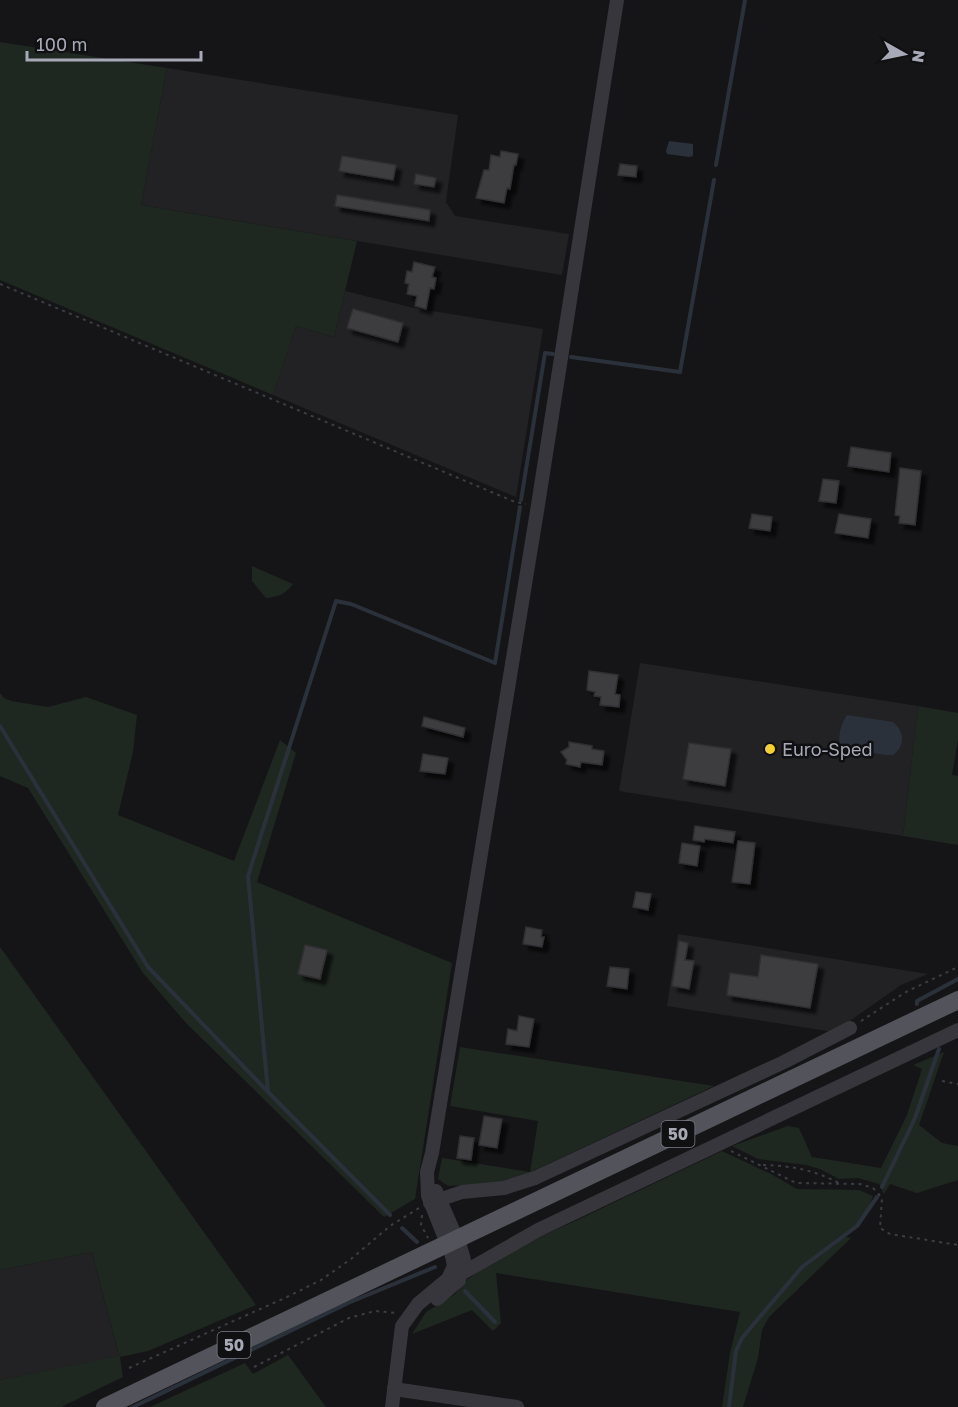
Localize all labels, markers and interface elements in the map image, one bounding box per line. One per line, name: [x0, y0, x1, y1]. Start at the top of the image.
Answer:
scale bar: [27, 24, 201, 62]
north arrow: [874, 24, 934, 84]
text: 100 m: [36, 33, 87, 55]
text: N: [908, 49, 930, 64]
place label: Euro-Sped: [782, 738, 872, 760]
marker: Euro-Sped: [763, 742, 777, 756]
road number: 50: [662, 1121, 694, 1147]
road number: 50: [218, 1332, 250, 1358]

